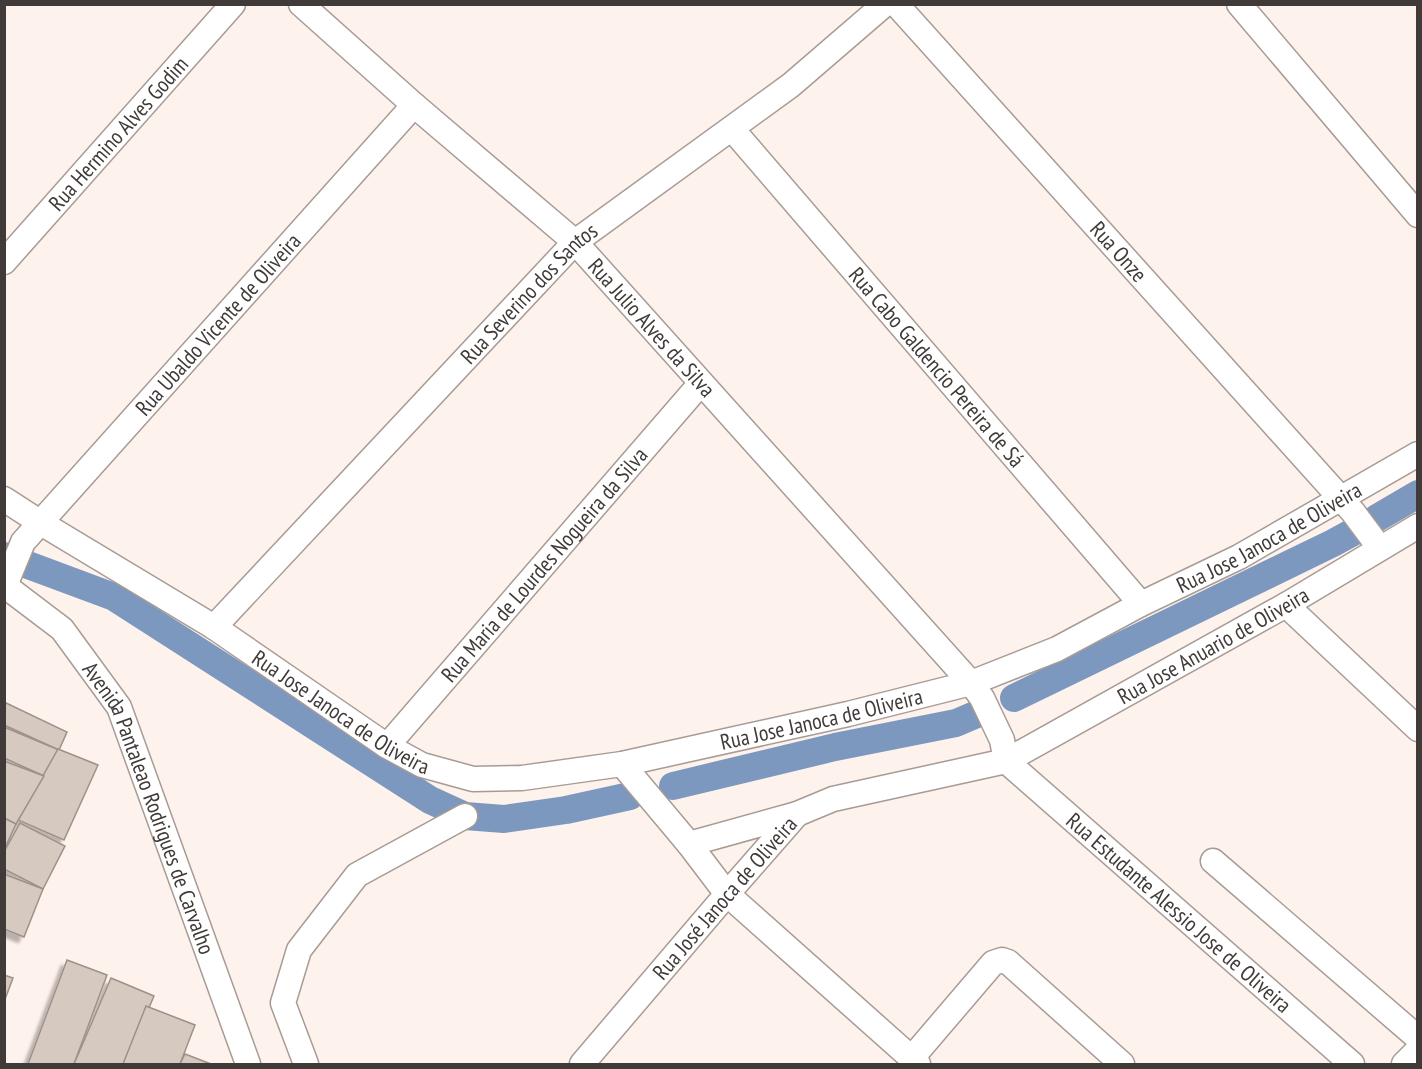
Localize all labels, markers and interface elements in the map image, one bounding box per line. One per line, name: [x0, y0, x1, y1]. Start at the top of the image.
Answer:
street label: Rua Hermino Alves Godim: [42, 50, 194, 216]
street label: Rua Onze: [1084, 215, 1153, 288]
street label: Rua Severino dos Santos: [454, 216, 603, 370]
street label: Rua Ubaldo Vicente de Oliveira: [129, 227, 307, 421]
street label: Rua Julio Alves da Silva: [582, 252, 721, 403]
street label: Rua Cabo Galdencio Pereira de Sá: [843, 261, 1031, 473]
street label: Rua Maria de Lourdes Nogueira da Silva: [435, 441, 653, 688]
street label: Rua Jose Janoca de Oliveira: [1172, 476, 1366, 599]
street label: Rua Jose Anuario de Oliveira: [1112, 581, 1314, 710]
street label: Rua Jose Janoca de Oliveira: [247, 644, 432, 780]
street label: Avenida Pantaleao Rodrigues de Carvalho: [77, 656, 221, 958]
street label: Rua Jose Janoca de Oliveira: [718, 682, 925, 756]
street label: Rua Estudante Alessio Jose de Oliveira: [1061, 806, 1297, 1019]
street label: Rua José Janoca de Oliveira: [646, 810, 803, 985]

